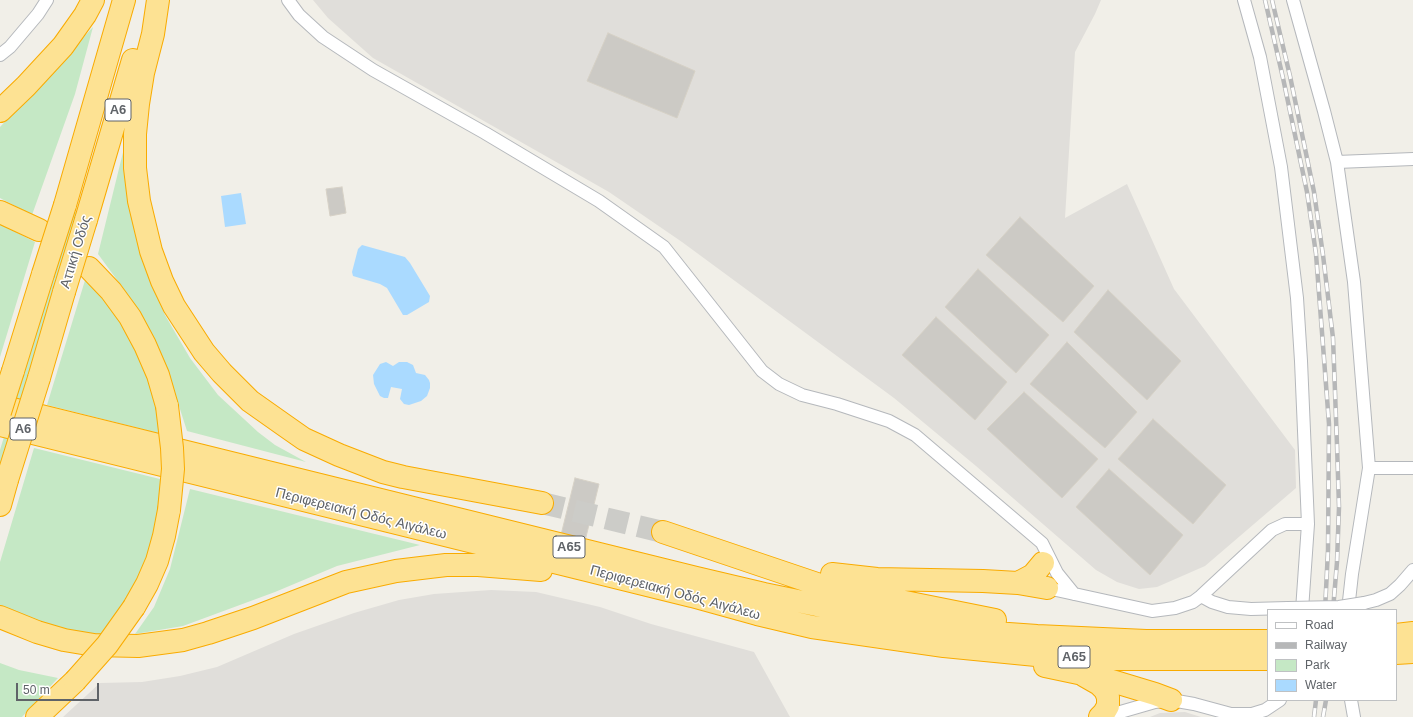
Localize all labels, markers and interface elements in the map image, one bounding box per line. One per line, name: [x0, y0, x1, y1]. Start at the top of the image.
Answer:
road number: Α6: [105, 99, 131, 121]
street label: Αττική Οδός: [57, 213, 95, 291]
road number: Α6: [10, 418, 36, 440]
street label: Περιφερειακή Οδός Αιγάλεω: [274, 485, 448, 543]
road number: Α65: [553, 536, 585, 558]
street label: Περιφερειακή Οδός Αιγάλεω: [588, 562, 762, 624]
legend: [1267, 609, 1397, 701]
text: Road: [1305, 618, 1334, 632]
text: Railway: [1305, 638, 1347, 652]
road number: Α65: [1058, 646, 1090, 668]
text: Park: [1305, 658, 1330, 672]
scale bar: [18, 675, 101, 701]
text: Water: [1305, 678, 1337, 692]
text: 50 m: [23, 683, 50, 697]

